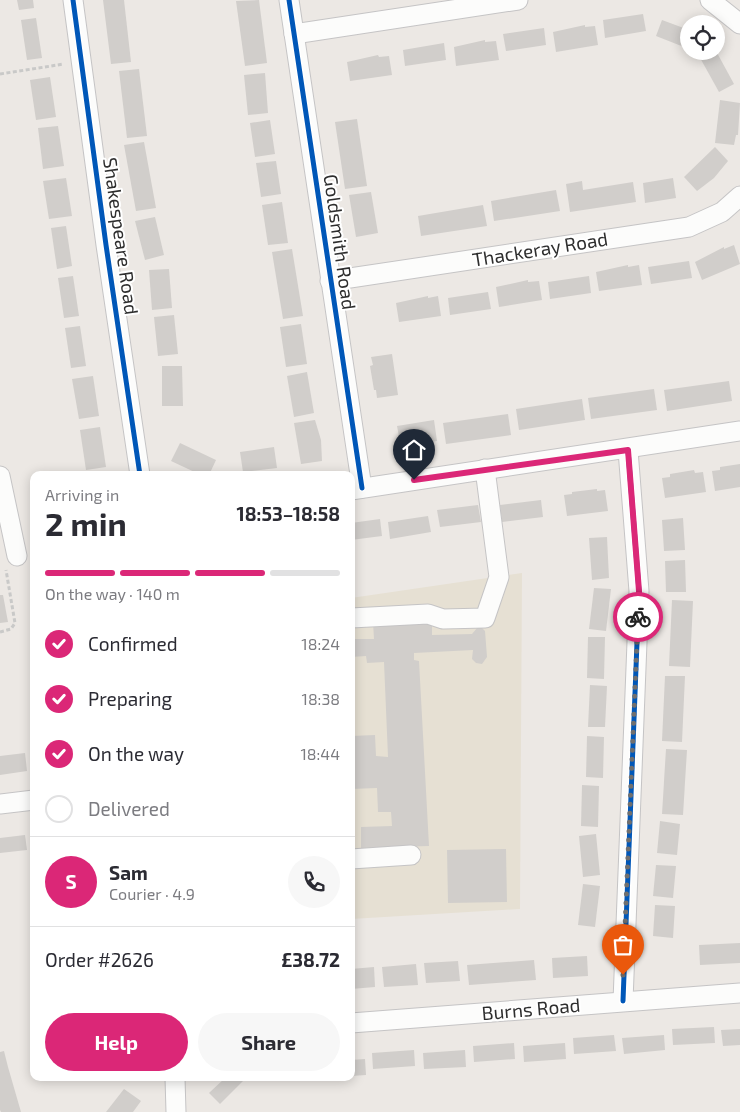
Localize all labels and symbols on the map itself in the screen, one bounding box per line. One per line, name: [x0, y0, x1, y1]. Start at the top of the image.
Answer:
street label: Shakespeare Road: [99, 156, 144, 316]
street label: Goldsmith Road: [320, 173, 361, 311]
street label: Thackeray Road: [470, 226, 609, 271]
pin: [393, 429, 435, 480]
courier: [613, 592, 663, 642]
pin: [602, 924, 644, 975]
street label: Burns Road: [481, 993, 581, 1024]

